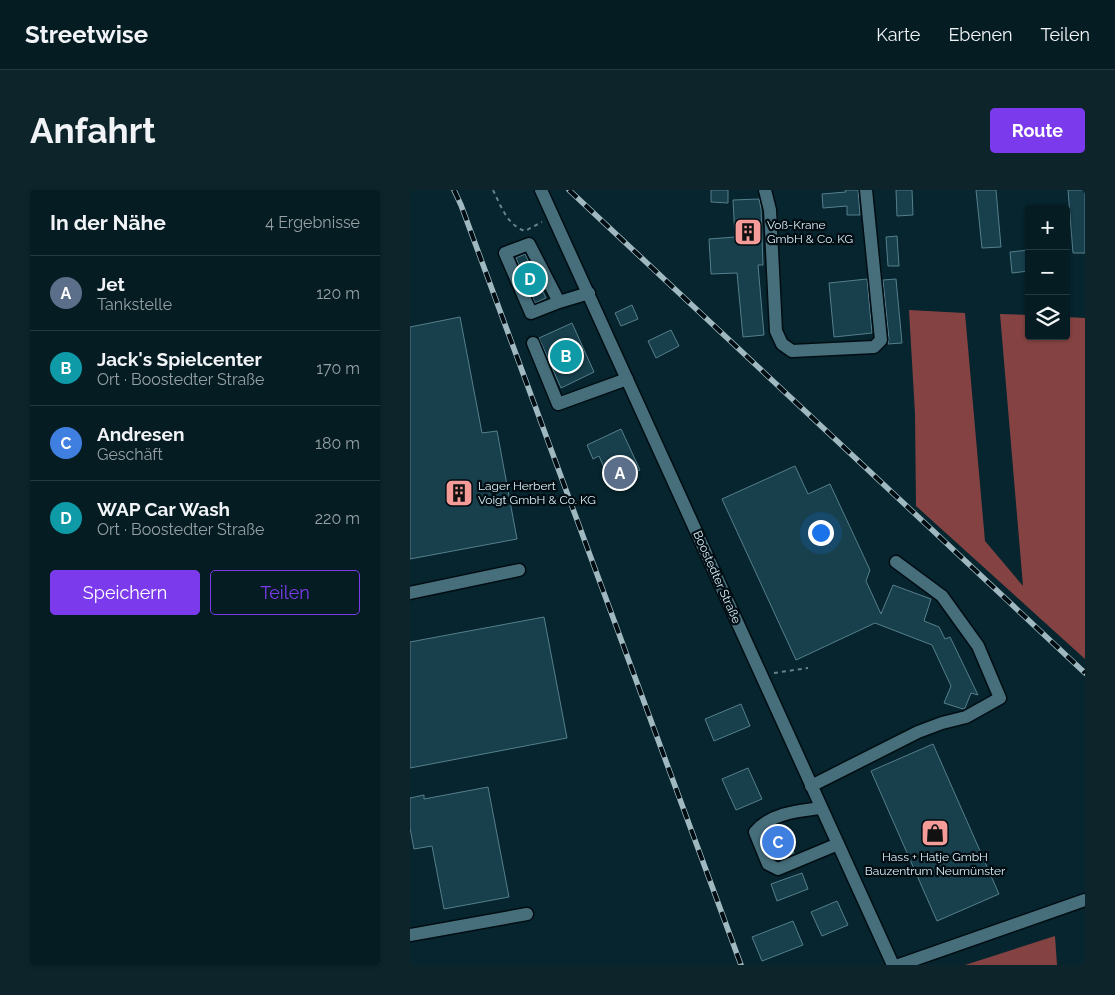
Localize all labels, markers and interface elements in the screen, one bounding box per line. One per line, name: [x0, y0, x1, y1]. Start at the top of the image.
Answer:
text: Streetwise: [25, 20, 148, 49]
text: Karte: [876, 24, 920, 45]
text: Ebenen: [948, 24, 1013, 45]
text: Teilen: [1041, 24, 1090, 45]
button: Route: [990, 108, 1085, 153]
text: Anfahrt: [30, 110, 156, 151]
map controls: [1025, 205, 1070, 340]
button: +: [1025, 205, 1070, 250]
text: In der Nähe: [50, 210, 166, 235]
text: 4 Ergebnisse: [265, 213, 360, 232]
building icon: Voß-Krane GmbH & Co. KG: [733, 217, 763, 247]
place label: Voß-Krane GmbH & Co. KG: [767, 218, 853, 246]
button: −: [1025, 250, 1070, 295]
pin: D: [514, 260, 546, 298]
text: Jet: [97, 273, 125, 295]
text: A: [61, 284, 71, 303]
text: 120 m: [316, 284, 360, 303]
text: Tankstelle: [97, 295, 172, 314]
button: layers: [1025, 295, 1070, 340]
pin: B: [550, 337, 582, 375]
text: Jack's Spielcenter: [97, 348, 262, 370]
text: B: [61, 359, 71, 378]
text: 170 m: [316, 359, 360, 378]
text: Ort · Boostedter Straße: [97, 370, 265, 389]
text: Andresen: [97, 423, 184, 445]
text: C: [61, 434, 71, 453]
text: 180 m: [315, 434, 360, 453]
text: Geschäft: [97, 445, 163, 464]
pin: A: [604, 454, 636, 492]
building icon: Lager Herbert Voigt GmbH & Co. KG: [444, 478, 474, 508]
place label: Lager Herbert Voigt GmbH & Co. KG: [478, 479, 596, 507]
text: WAP Car Wash: [97, 498, 230, 520]
text: D: [60, 509, 72, 528]
text: 220 m: [315, 509, 360, 528]
text: Ort · Boostedter Straße: [97, 520, 265, 539]
your location: [808, 520, 834, 546]
street label: Boostedter Straße: [690, 528, 744, 626]
button: Speichern: [50, 570, 200, 615]
button: Teilen: [210, 570, 360, 615]
shop icon: Hass + Hatje GmbH Bauzentrum Neumünster: [920, 818, 950, 848]
pin: C: [762, 823, 794, 861]
place label: Hass + Hatje GmbH Bauzentrum Neumünster: [865, 850, 1006, 878]

